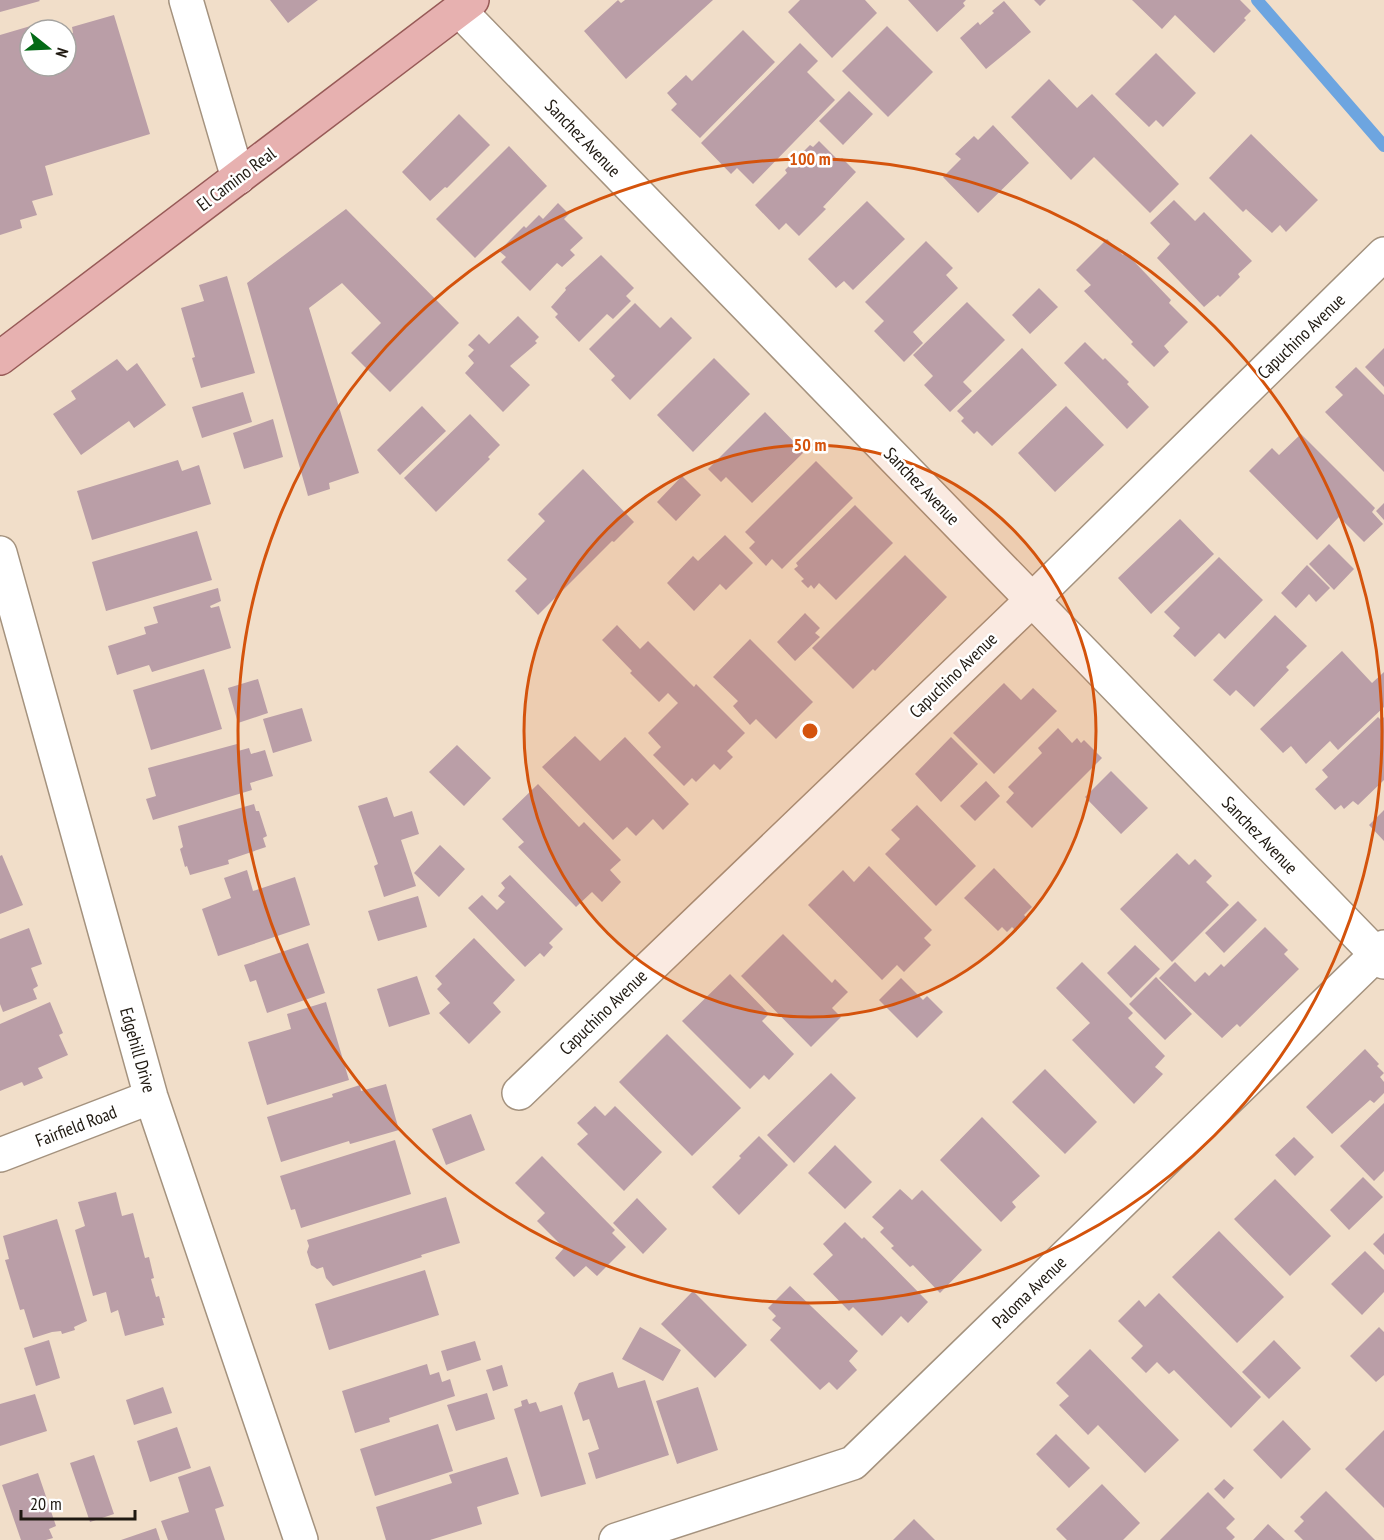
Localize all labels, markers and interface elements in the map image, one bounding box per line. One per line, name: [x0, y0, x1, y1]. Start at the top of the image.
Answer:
north arrow: [18, 18, 78, 78]
text: N: [51, 45, 73, 60]
street label: Sanchez Avenue: [540, 94, 626, 182]
street label: El Camino Real: [192, 141, 281, 216]
text: 100 m: [789, 147, 831, 170]
street label: Capuchino Avenue: [1252, 288, 1350, 384]
text: 50 m: [794, 433, 826, 456]
street label: Sanchez Avenue: [879, 442, 965, 530]
street label: Capuchino Avenue: [904, 627, 1002, 723]
centre of rings: [800, 721, 820, 741]
street label: Sanchez Avenue: [1217, 791, 1303, 879]
street label: Capuchino Avenue: [554, 964, 652, 1060]
street label: Edgehill Drive: [115, 1005, 161, 1095]
street label: Fairfield Road: [32, 1100, 120, 1152]
street label: Paloma Avenue: [987, 1251, 1071, 1333]
scale bar: [21, 1483, 135, 1521]
text: 20 m: [30, 1492, 62, 1515]

